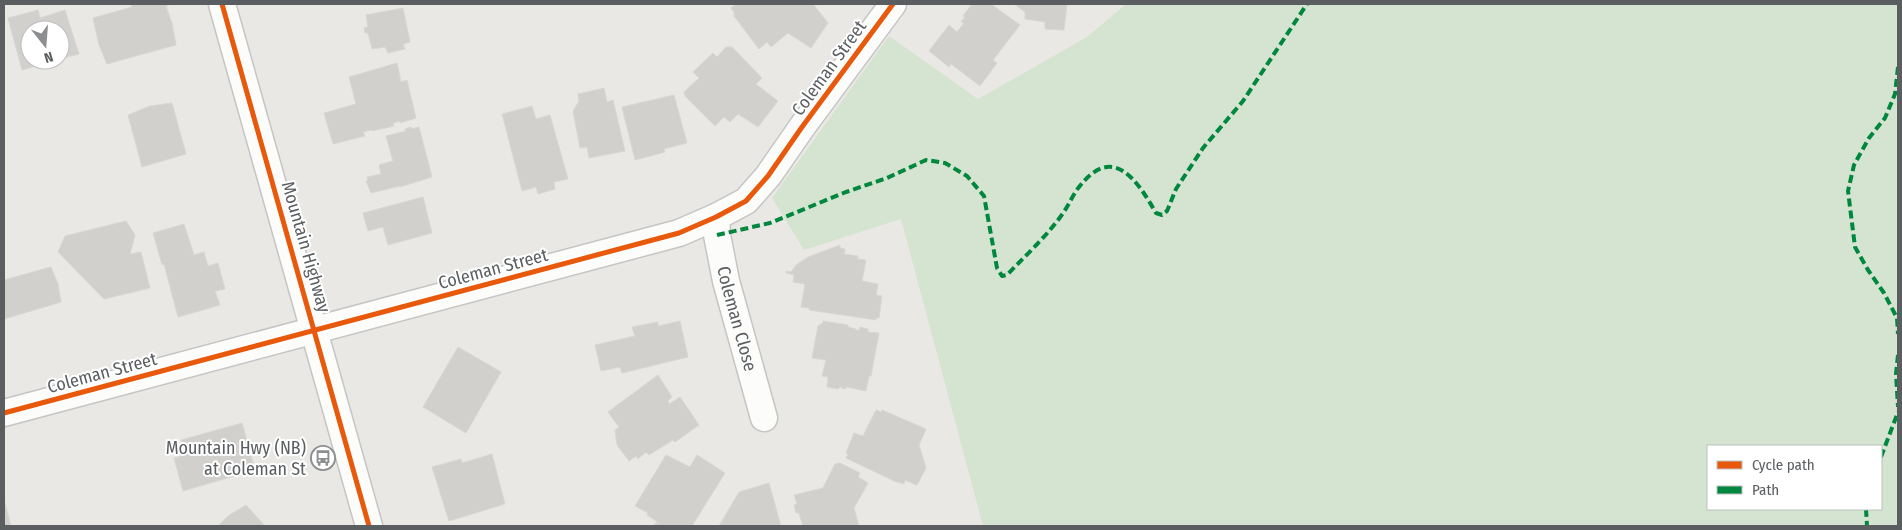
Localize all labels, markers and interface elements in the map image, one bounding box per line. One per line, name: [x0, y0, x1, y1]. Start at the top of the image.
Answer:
street label: Coleman Street: [787, 16, 871, 120]
north arrow: [20, 20, 70, 70]
text: N: [42, 48, 55, 66]
street label: Mountain Highway: [277, 179, 335, 315]
street label: Coleman Street: [436, 244, 550, 294]
street label: Coleman Close: [712, 264, 762, 374]
street label: Coleman Street: [45, 348, 159, 398]
place label: Mountain Hwy (NB) at Coleman St: [166, 437, 306, 480]
bus stop icon: Mountain Hwy (NB) at Coleman St: [310, 445, 336, 471]
legend: [1707, 445, 1882, 510]
text: Cycle path: [1752, 456, 1815, 474]
text: Path: [1752, 481, 1779, 499]

